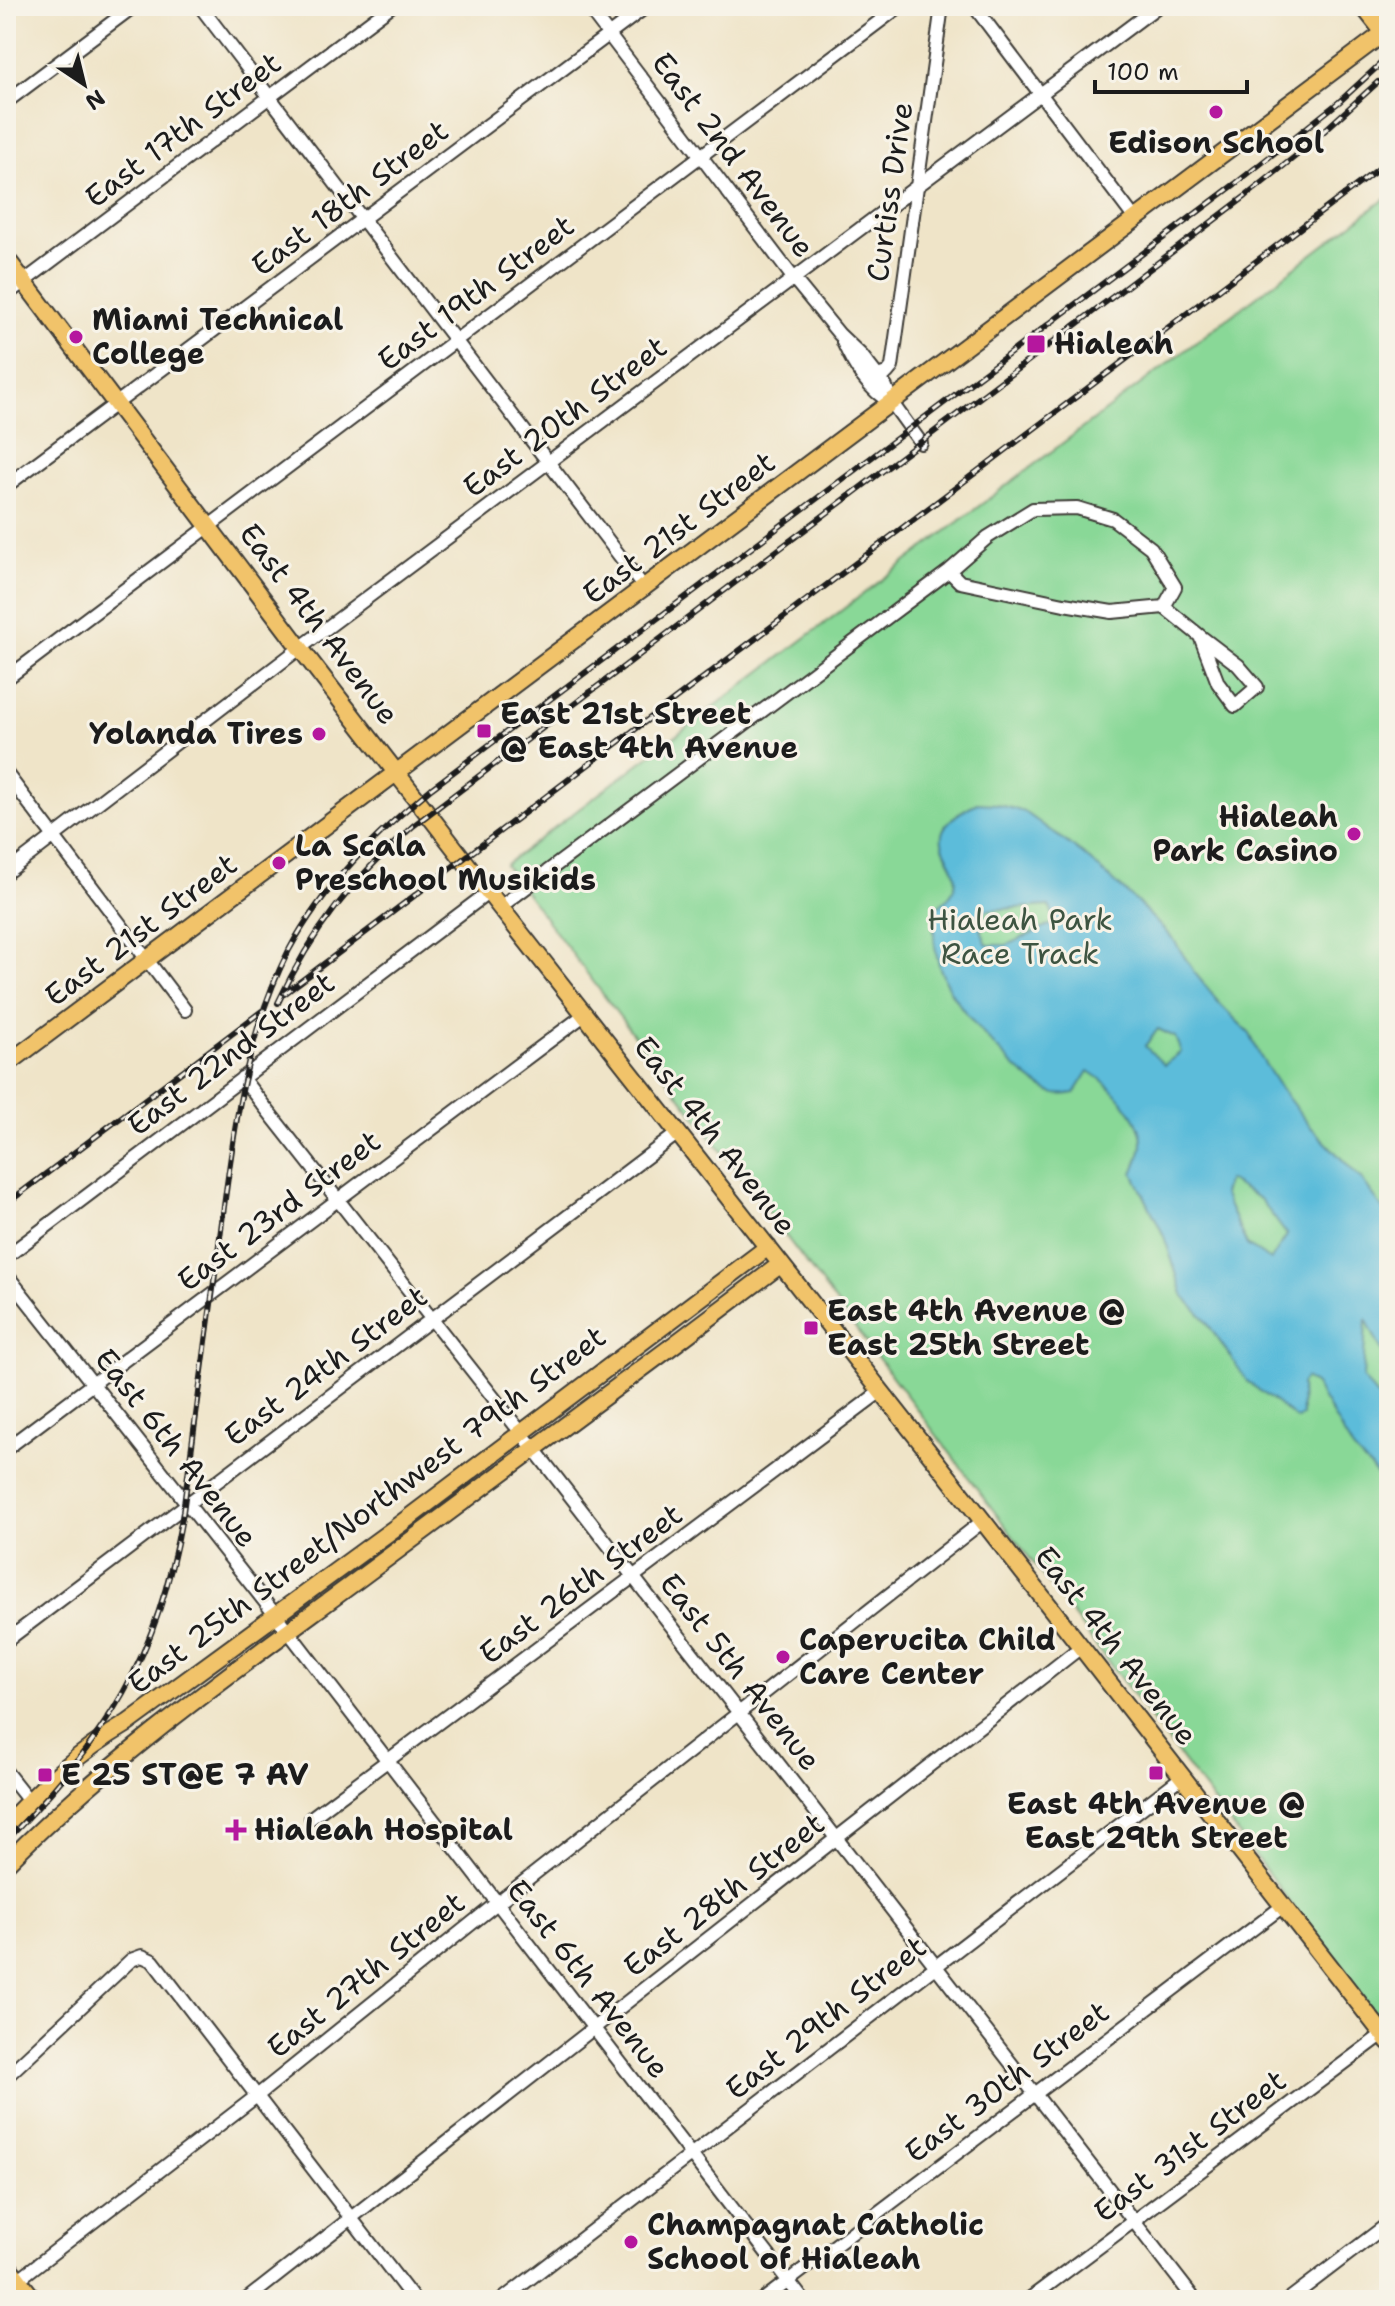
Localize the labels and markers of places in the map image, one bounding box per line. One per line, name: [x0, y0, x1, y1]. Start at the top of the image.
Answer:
marker: Edison School: [1207, 103, 1225, 121]
place label: Edison School: [1108, 122, 1324, 163]
place label: Miami Technical College: [92, 299, 343, 374]
place label: Hialeah: [1054, 323, 1173, 364]
marker: Miami Technical College: [67, 328, 85, 346]
marker: Hialeah: [1025, 333, 1047, 355]
place label: East 21st Street @ East 4th Avenue: [500, 693, 798, 768]
place label: Yolanda Tires: [89, 713, 303, 754]
marker: East 21st Street @ East 4th Avenue: [475, 722, 493, 740]
marker: Yolanda Tires: [310, 725, 328, 743]
place label: Hialeah Park Casino: [1152, 796, 1338, 871]
place label: La Scala Preschool Musikids: [295, 825, 596, 900]
marker: Hialeah Park Casino: [1345, 825, 1363, 843]
marker: La Scala Preschool Musikids: [270, 854, 288, 872]
place label: East 4th Avenue @ East 25th Street: [827, 1290, 1125, 1365]
marker: East 4th Avenue @ East 25th Street: [802, 1319, 820, 1337]
place label: Caperucita Child Care Center: [799, 1619, 1056, 1694]
marker: Caperucita Child Care Center: [774, 1648, 792, 1666]
place label: E 25 ST@E 7 AV: [61, 1754, 308, 1795]
marker: East 4th Avenue @ East 29th Street: [1147, 1764, 1165, 1782]
marker: E 25 ST@E 7 AV: [36, 1766, 54, 1784]
place label: East 4th Avenue @ East 29th Street: [1007, 1783, 1305, 1858]
place label: Hialeah Hospital: [254, 1809, 513, 1850]
marker: Hialeah Hospital: [225, 1819, 247, 1841]
place label: Champagnat Catholic School of Hialeah: [647, 2204, 984, 2279]
marker: Champagnat Catholic School of Hialeah: [622, 2233, 640, 2251]

